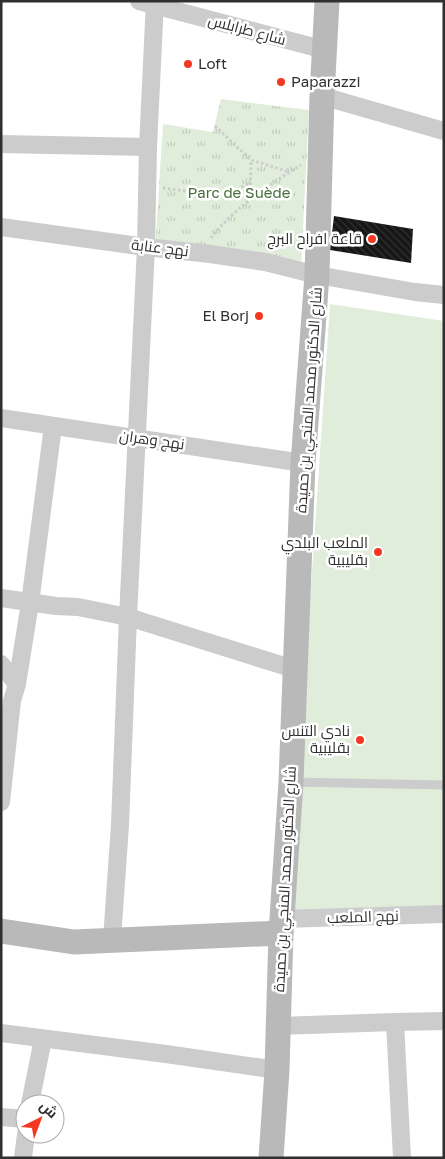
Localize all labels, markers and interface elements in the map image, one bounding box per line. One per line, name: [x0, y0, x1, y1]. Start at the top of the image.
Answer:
street label: شارع طرابلس: [206, 10, 288, 51]
place label: Loft: [198, 54, 227, 72]
marker: Loft: [182, 58, 194, 70]
place label: Paparazzi: [291, 72, 361, 90]
marker: Paparazzi: [275, 76, 287, 88]
park label: Parc de Suède: [188, 183, 291, 201]
place label: قاعة افراح البرج: [267, 229, 362, 250]
marker: قاعة افراح البرج: [366, 233, 378, 245]
street label: نهج عنابة: [130, 235, 190, 262]
street label: شارع الدكتور محمد المنجي بن حميدة: [291, 286, 329, 514]
place label: El Borj: [202, 306, 249, 324]
marker: El Borj: [253, 310, 265, 322]
street label: نهج وهران: [118, 426, 186, 455]
place label: الملعب البلدي بقليبية: [281, 533, 368, 568]
marker: الملعب البلدي بقليبية: [372, 546, 384, 558]
place label: نادي التنس بقليبية: [281, 721, 350, 756]
marker: نادي التنس بقليبية: [354, 734, 366, 746]
street label: شارع الدكتور محمد المنجي بن حميدة: [269, 765, 303, 993]
street label: نهج الملعب: [327, 906, 399, 929]
north arrow: [15, 1094, 65, 1144]
text: ش: [36, 1097, 61, 1122]

